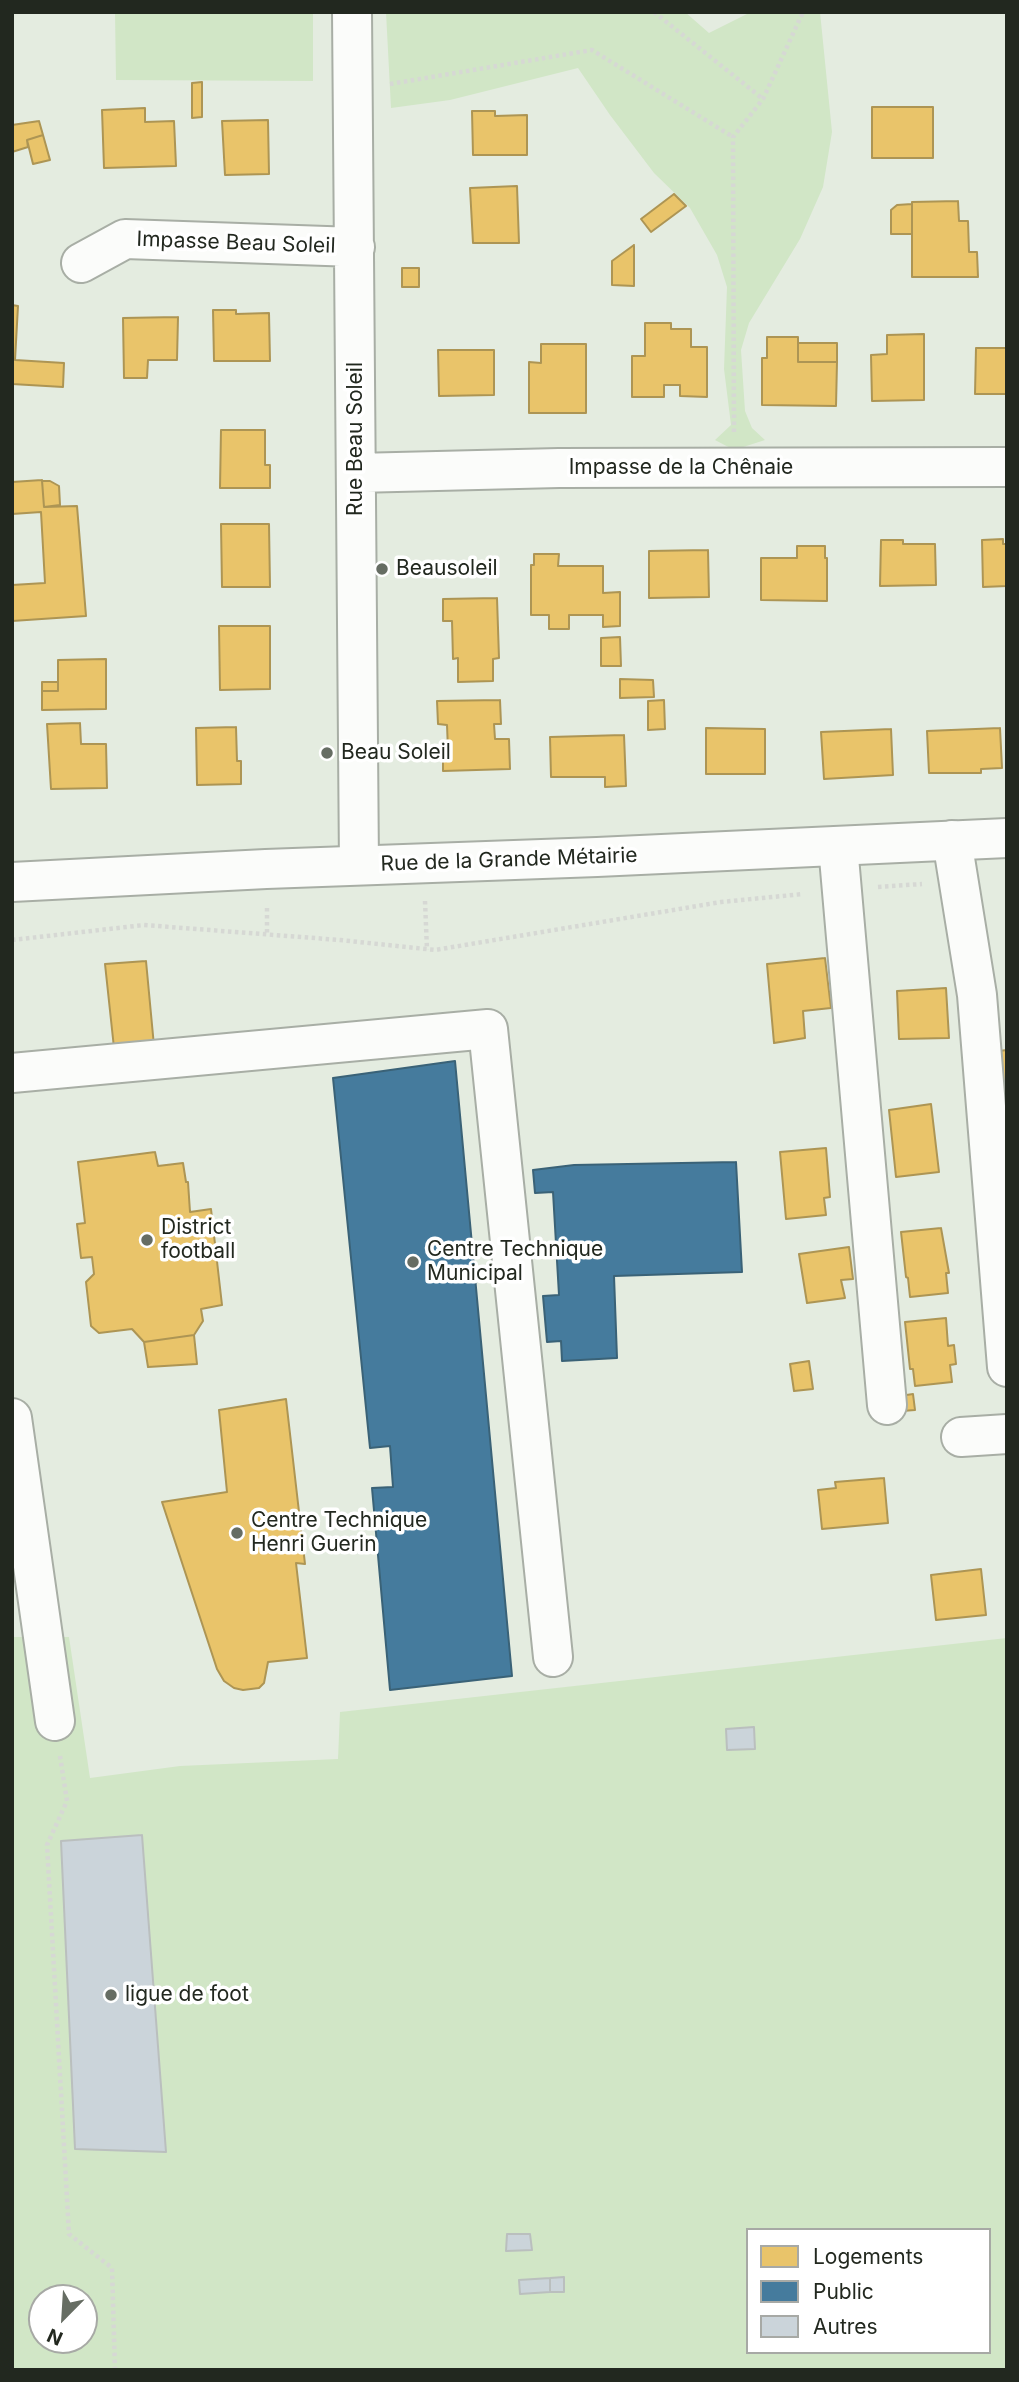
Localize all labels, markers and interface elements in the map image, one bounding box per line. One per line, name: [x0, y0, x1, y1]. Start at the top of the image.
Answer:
street label: Impasse Beau Soleil: [136, 227, 336, 259]
street label: Rue Beau Soleil: [343, 362, 369, 516]
street label: Impasse de la Chênaie: [569, 455, 793, 481]
place label: Beausoleil: [396, 556, 498, 582]
marker: Beausoleil: [374, 561, 390, 577]
place label: Beau Soleil: [341, 740, 451, 766]
marker: Beau Soleil: [319, 745, 335, 761]
street label: Rue de la Grande Métairie: [380, 843, 638, 877]
place label: District football: [161, 1215, 235, 1265]
marker: District football: [139, 1232, 155, 1248]
place label: Centre Technique Municipal: [427, 1237, 603, 1287]
marker: Centre Technique Municipal: [405, 1254, 421, 1270]
place label: Centre Technique Henri Guerin: [251, 1508, 427, 1558]
marker: Centre Technique Henri Guerin: [229, 1525, 245, 1541]
place label: ligue de foot: [125, 1982, 249, 2008]
marker: ligue de foot: [103, 1987, 119, 2003]
legend: [746, 2228, 991, 2354]
text: Logements: [813, 2244, 923, 2269]
text: Public: [813, 2279, 874, 2304]
north arrow: [28, 2284, 98, 2354]
text: Autres: [813, 2314, 878, 2339]
text: N: [44, 2323, 66, 2350]

